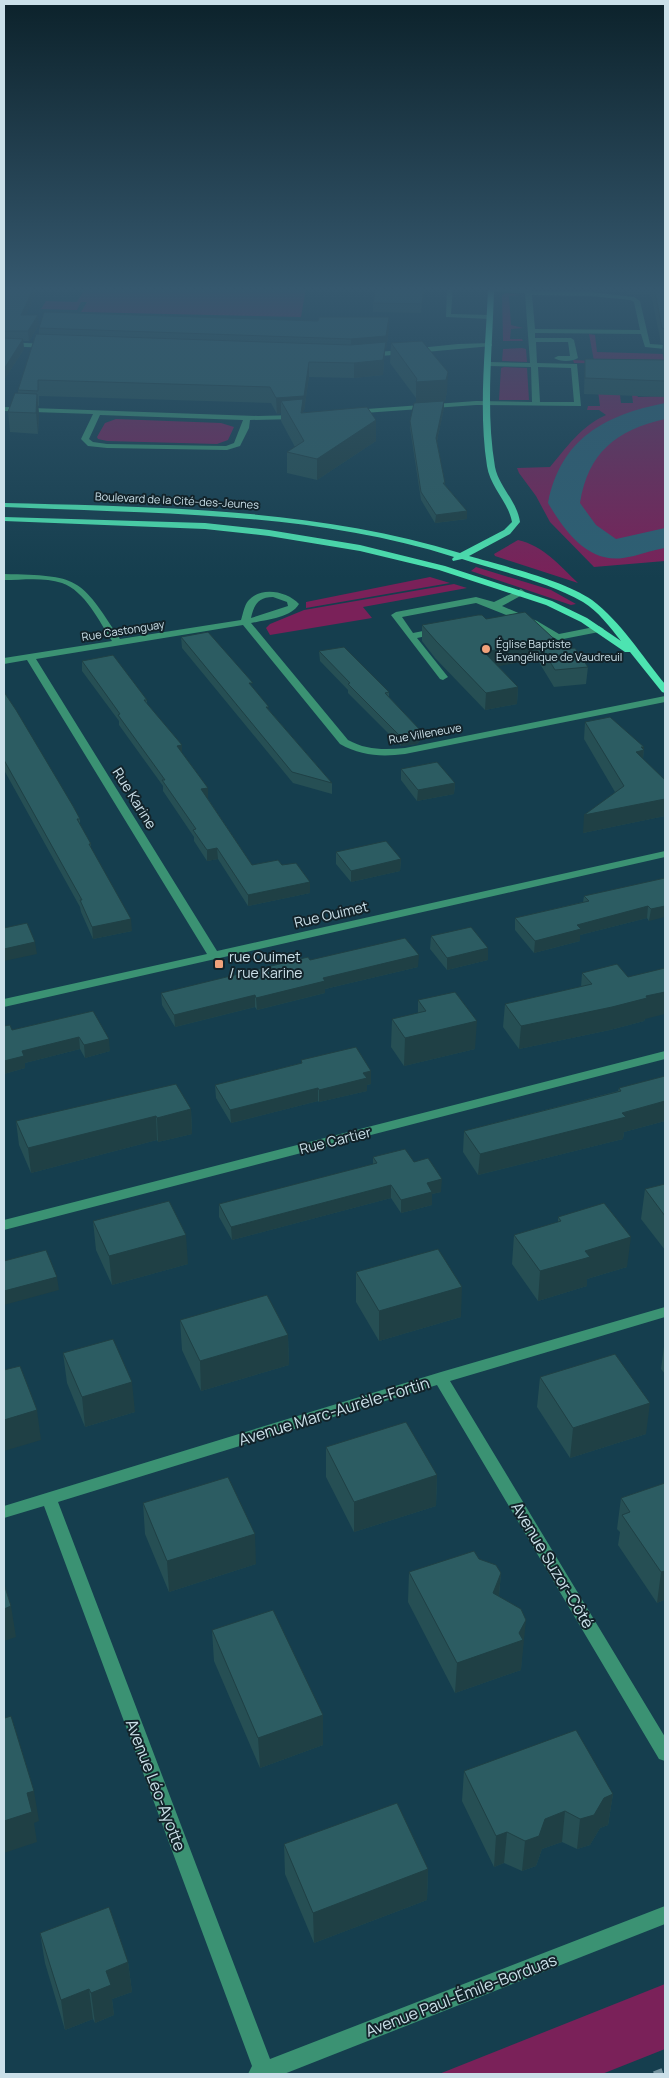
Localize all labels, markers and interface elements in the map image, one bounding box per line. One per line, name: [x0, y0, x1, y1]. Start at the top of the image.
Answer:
street label: Boulevard de la Cité-des-Jeunes: [95, 488, 260, 512]
street label: Rue Castonguay: [80, 616, 166, 644]
place label: Église Baptiste Évangélique de Vaudreuil: [496, 636, 622, 664]
marker: Église Baptiste Évangélique de Vaudreuil: [480, 643, 492, 655]
street label: Rue Villeneuve: [387, 719, 463, 747]
street label: Rue Karine: [109, 764, 161, 832]
street label: Rue Ouimet: [292, 896, 370, 932]
place label: rue Ouimet / rue Karine: [229, 947, 302, 982]
marker: rue Ouimet / rue Karine: [213, 958, 225, 970]
street label: Rue Cartier: [297, 1122, 373, 1158]
street label: Avenue Marc-Aurèle-Fortin: [236, 1371, 432, 1451]
street label: Avenue Suzor-Côté: [507, 1498, 599, 1632]
street label: Avenue Léo-Ayotte: [121, 1716, 191, 1854]
street label: Avenue Paul-Émile-Borduas: [362, 1948, 560, 2042]

